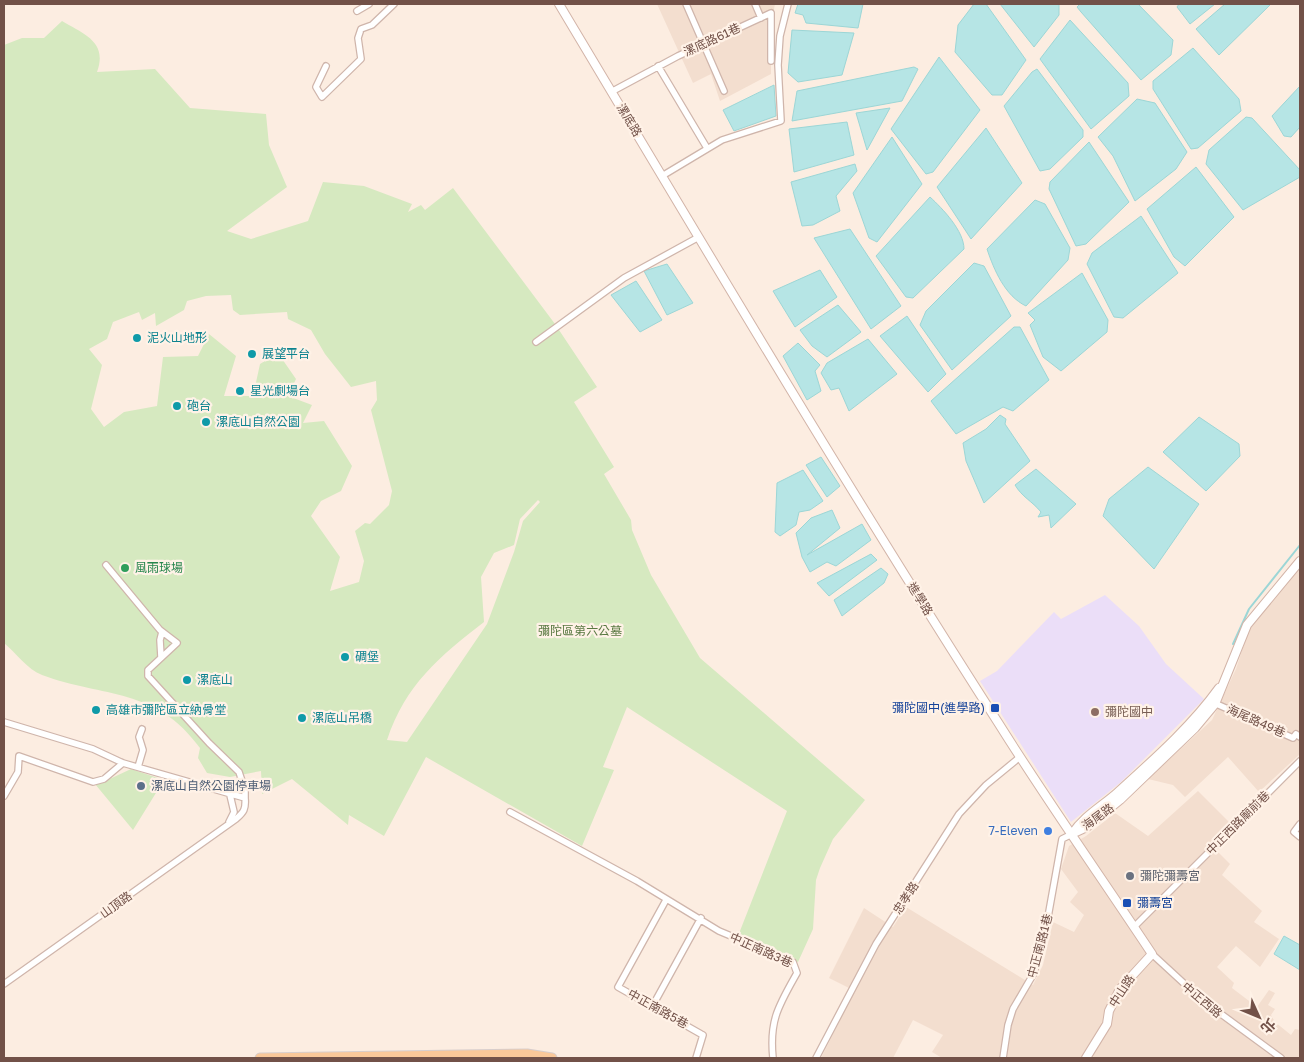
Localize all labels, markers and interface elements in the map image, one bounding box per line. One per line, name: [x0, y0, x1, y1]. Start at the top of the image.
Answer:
street label: 漯底路61巷: [681, 20, 743, 59]
street label: 漯底路: [614, 100, 645, 139]
place label: 泥火山地形: [147, 330, 207, 345]
marker: 泥火山地形: [131, 332, 143, 344]
place label: 展望平台: [262, 346, 310, 361]
marker: 展望平台: [246, 348, 258, 360]
place label: 星光劇場台: [250, 383, 310, 398]
marker: 星光劇場台: [234, 385, 246, 397]
place label: 砲台: [187, 398, 211, 413]
marker: 砲台: [171, 400, 183, 412]
place label: 漯底山自然公園: [216, 414, 300, 429]
marker: 漯底山自然公園: [200, 416, 212, 428]
place label: 風雨球場: [135, 560, 183, 575]
marker: 風雨球場: [119, 562, 131, 574]
street label: 進學路: [905, 579, 936, 618]
park label: 彌陀區第六公墓: [538, 623, 622, 638]
place label: 碉堡: [355, 649, 379, 664]
marker: 碉堡: [339, 651, 351, 663]
place label: 漯底山: [197, 672, 233, 687]
marker: 漯底山: [181, 674, 193, 686]
place label: 彌陀國中(進學路): [892, 700, 985, 715]
street label: 海尾路49巷: [1225, 701, 1288, 740]
place label: 高雄市彌陀區立納骨堂: [106, 702, 226, 717]
marker: 彌陀國中(進學路): [989, 702, 1001, 714]
marker: 高雄市彌陀區立納骨堂: [90, 704, 102, 716]
place label: 彌陀國中: [1105, 704, 1153, 719]
marker: 彌陀國中: [1089, 706, 1101, 718]
place label: 漯底山吊橋: [312, 710, 372, 725]
marker: 漯底山吊橋: [296, 712, 308, 724]
place label: 漯底山自然公園停車場: [151, 778, 271, 793]
marker: 漯底山自然公園停車場: [135, 780, 147, 792]
street label: 中正西路廟前巷: [1203, 788, 1273, 858]
street label: 海尾路: [1079, 800, 1117, 833]
place label: 7-Eleven: [988, 823, 1038, 838]
marker: 7-Eleven: [1042, 825, 1054, 837]
place label: 彌陀彌壽宮: [1140, 868, 1200, 883]
marker: 彌陀彌壽宮: [1124, 870, 1136, 882]
street label: 忠孝路: [889, 879, 922, 917]
street label: 山頂路: [97, 888, 135, 921]
place label: 彌壽宮: [1137, 895, 1173, 910]
marker: 彌壽宮: [1121, 897, 1133, 909]
street label: 中正南路1巷: [1024, 912, 1055, 980]
street label: 中正南路3巷: [728, 929, 795, 970]
street label: 中山路: [1105, 972, 1138, 1010]
street label: 中正西路: [1179, 978, 1226, 1021]
street label: 中正南路5巷: [625, 986, 691, 1031]
north arrow: [1234, 992, 1284, 1042]
text: 北: [1258, 1015, 1280, 1037]

